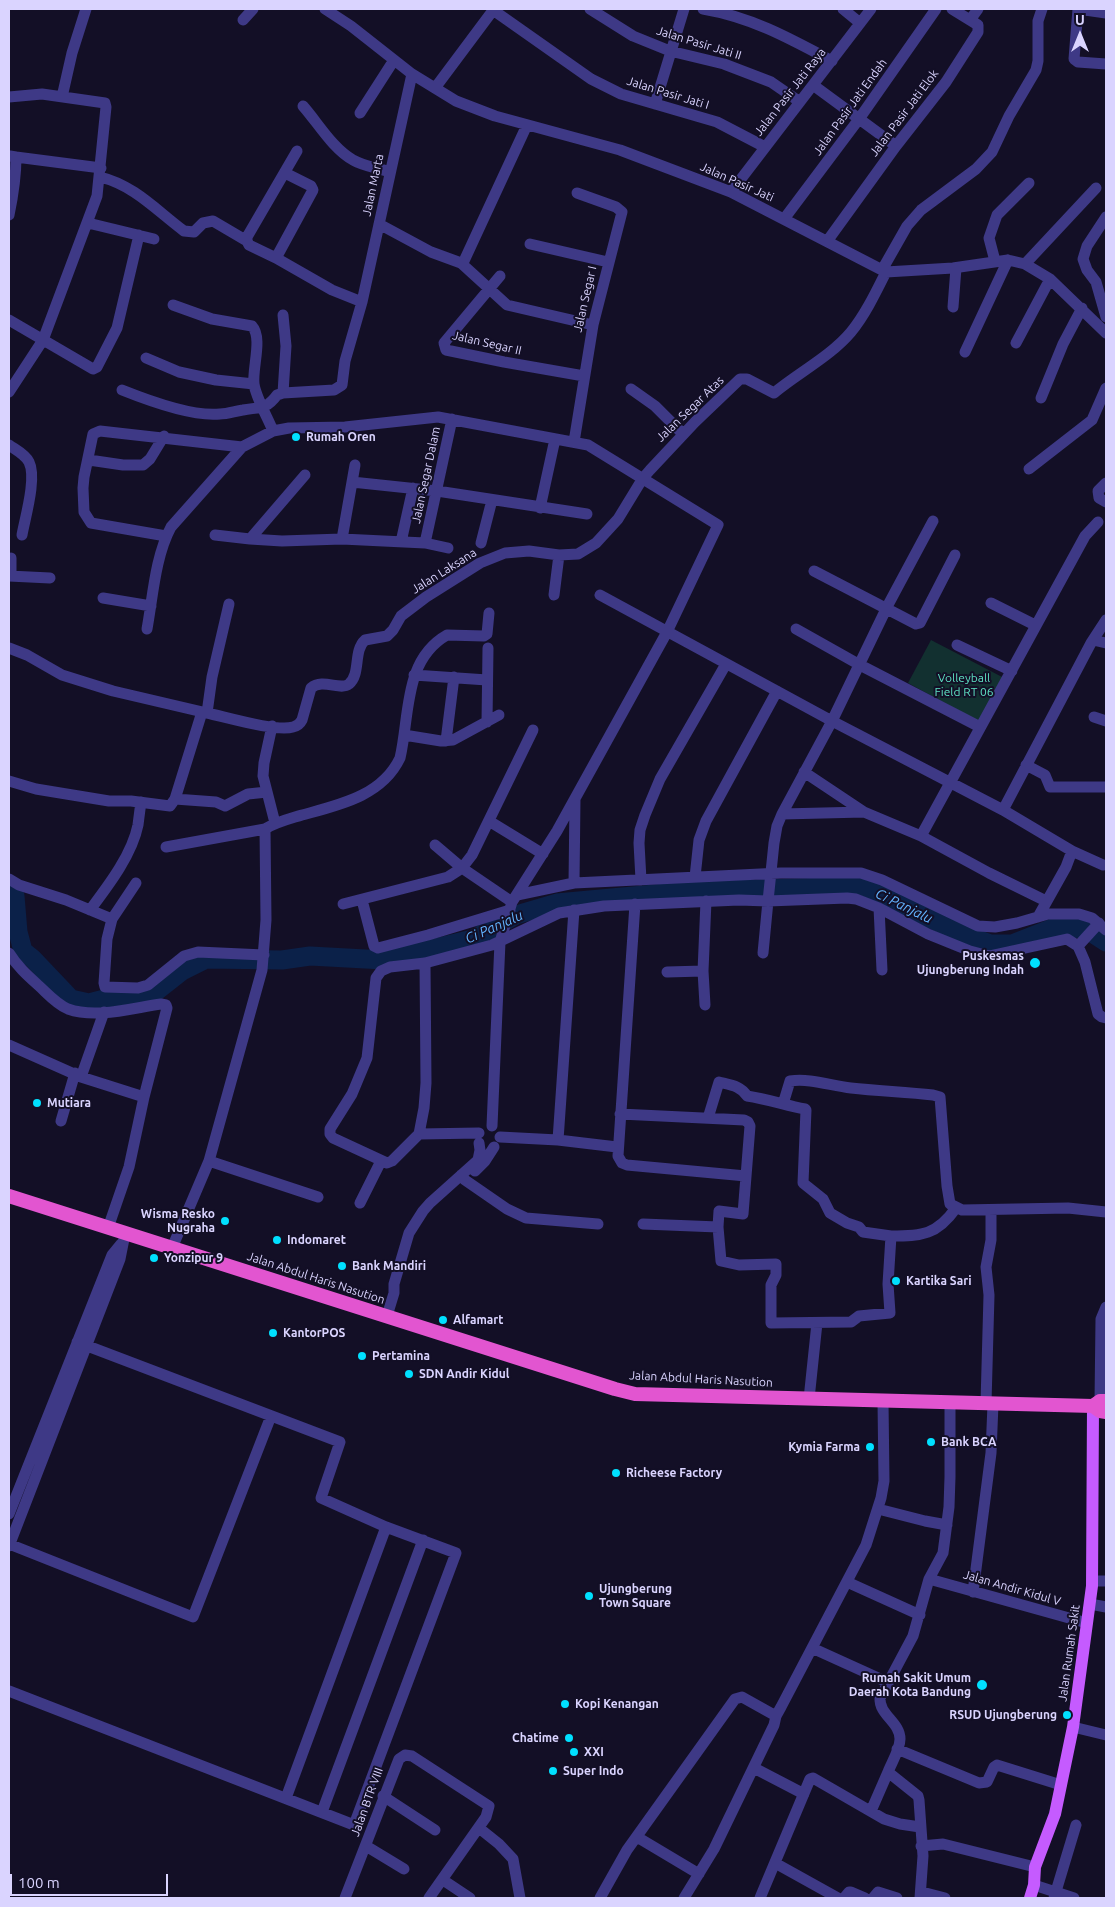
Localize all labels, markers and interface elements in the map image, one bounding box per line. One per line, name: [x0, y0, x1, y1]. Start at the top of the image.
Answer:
north arrow: [1055, 10, 1105, 60]
text: U: [1075, 12, 1085, 28]
street label: Jalan Pasir Jati II: [655, 23, 743, 63]
street label: Jalan Pasir Jati Raya: [751, 45, 829, 139]
street label: Jalan Pasir Jati Endah: [810, 56, 890, 158]
street label: Jalan Pasir Jati Elok: [867, 67, 941, 159]
street label: Jalan Pasir Jati I: [625, 74, 711, 112]
street label: Jalan Marta: [359, 153, 387, 217]
street label: Jalan Pasir Jati: [698, 159, 776, 205]
street label: Jalan Segar I: [570, 265, 600, 333]
street label: Jalan Segar II: [451, 328, 523, 358]
street label: Jalan Segar Atas: [653, 373, 727, 445]
street label: Jalan Segar Dalam: [409, 425, 443, 525]
place label: Rumah Oren: [306, 430, 376, 444]
marker: Rumah Oren: [290, 431, 302, 443]
street label: Jalan Laksana: [409, 545, 479, 597]
park label: Volleyball Field RT 06: [934, 671, 994, 699]
water label: Ci Panjalu: [873, 885, 935, 927]
water label: Ci Panjalu: [462, 907, 526, 947]
place label: Puskesmas Ujungberung Indah: [917, 949, 1024, 977]
marker: Puskesmas Ujungberung Indah: [1028, 956, 1042, 970]
place label: Mutiara: [47, 1096, 91, 1110]
marker: Mutiara: [31, 1097, 43, 1109]
place label: Wisma Resko Nugraha: [141, 1207, 215, 1235]
marker: Wisma Resko Nugraha: [219, 1215, 231, 1227]
place label: Indomaret: [287, 1233, 346, 1247]
marker: Indomaret: [271, 1234, 283, 1246]
street label: Jalan Abdul Haris Nasution: [245, 1249, 387, 1307]
place label: Yonzipur 9: [164, 1251, 223, 1265]
marker: Yonzipur 9: [148, 1252, 160, 1264]
place label: Bank Mandiri: [352, 1259, 426, 1273]
marker: Bank Mandiri: [336, 1260, 348, 1272]
place label: Kartika Sari: [906, 1274, 972, 1288]
marker: Kartika Sari: [890, 1275, 902, 1287]
place label: Alfamart: [453, 1313, 503, 1327]
marker: Alfamart: [437, 1314, 449, 1326]
place label: KantorPOS: [283, 1326, 345, 1340]
marker: KantorPOS: [267, 1327, 279, 1339]
place label: Pertamina: [372, 1349, 430, 1363]
marker: Pertamina: [356, 1350, 368, 1362]
place label: SDN Andir Kidul: [419, 1367, 509, 1381]
marker: SDN Andir Kidul: [403, 1368, 415, 1380]
street label: Jalan Abdul Haris Nasution: [629, 1368, 773, 1390]
place label: Bank BCA: [941, 1435, 996, 1449]
marker: Bank BCA: [925, 1436, 937, 1448]
place label: Kymia Farma: [788, 1440, 860, 1454]
marker: Kymia Farma: [864, 1441, 876, 1453]
place label: Richeese Factory: [626, 1466, 722, 1480]
marker: Richeese Factory: [610, 1467, 622, 1479]
street label: Jalan Andir Kidul V: [962, 1567, 1062, 1609]
place label: Ujungberung Town Square: [599, 1582, 672, 1610]
marker: Ujungberung Town Square: [583, 1590, 595, 1602]
street label: Jalan Rumah Sakit: [1055, 1604, 1083, 1702]
place label: Rumah Sakit Umum Daerah Kota Bandung: [849, 1671, 971, 1699]
marker: Rumah Sakit Umum Daerah Kota Bandung: [975, 1678, 989, 1692]
place label: Kopi Kenangan: [575, 1697, 659, 1711]
marker: Kopi Kenangan: [559, 1698, 571, 1710]
place label: RSUD Ujungberung: [949, 1708, 1057, 1722]
marker: RSUD Ujungberung: [1061, 1709, 1073, 1721]
place label: Chatime: [512, 1731, 559, 1745]
marker: Chatime: [563, 1732, 575, 1744]
place label: XXI: [584, 1745, 604, 1759]
marker: XXI: [568, 1746, 580, 1758]
place label: Super Indo: [563, 1764, 624, 1778]
marker: Super Indo: [547, 1765, 559, 1777]
street label: Jalan BTR VIII: [348, 1766, 386, 1838]
scale bar: [12, 1864, 170, 1896]
text: 100 m: [18, 1874, 60, 1891]

